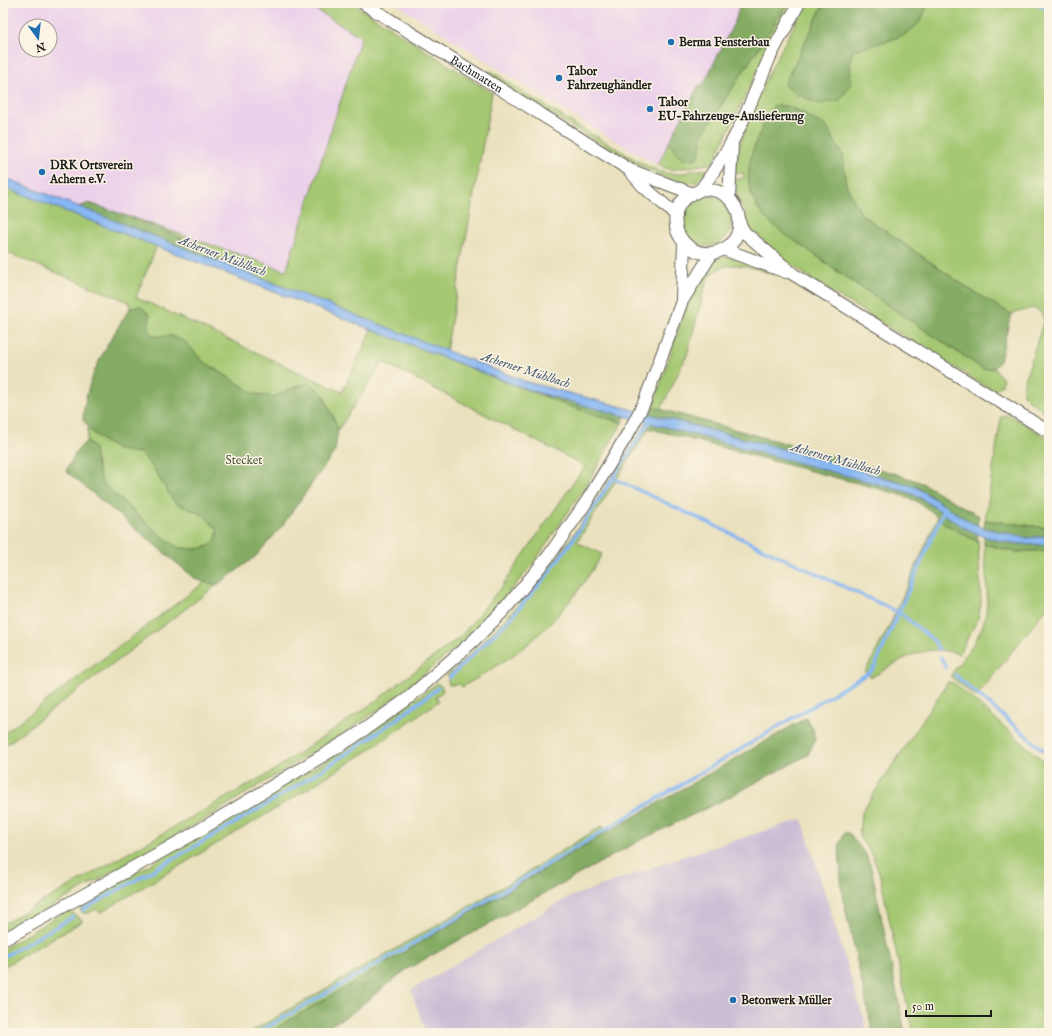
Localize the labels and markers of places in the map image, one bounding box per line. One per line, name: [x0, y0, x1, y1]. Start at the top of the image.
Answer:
place label: Berma Fensterbau: [679, 35, 770, 50]
marker: Berma Fensterbau: [666, 37, 676, 47]
place label: Tabor Fahrzeughändler: [566, 64, 652, 94]
marker: Tabor Fahrzeughändler: [554, 73, 564, 83]
place label: Tabor EU-Fahrzeuge-Auslieferung: [657, 95, 805, 125]
marker: Tabor EU-Fahrzeuge-Auslieferung: [645, 104, 655, 114]
place label: DRK Ortsverein Achern e.V.: [49, 158, 133, 187]
marker: DRK Ortsverein Achern e.V.: [37, 167, 47, 177]
place label: Betonwerk Müller: [741, 993, 832, 1008]
marker: Betonwerk Müller: [728, 995, 738, 1005]

